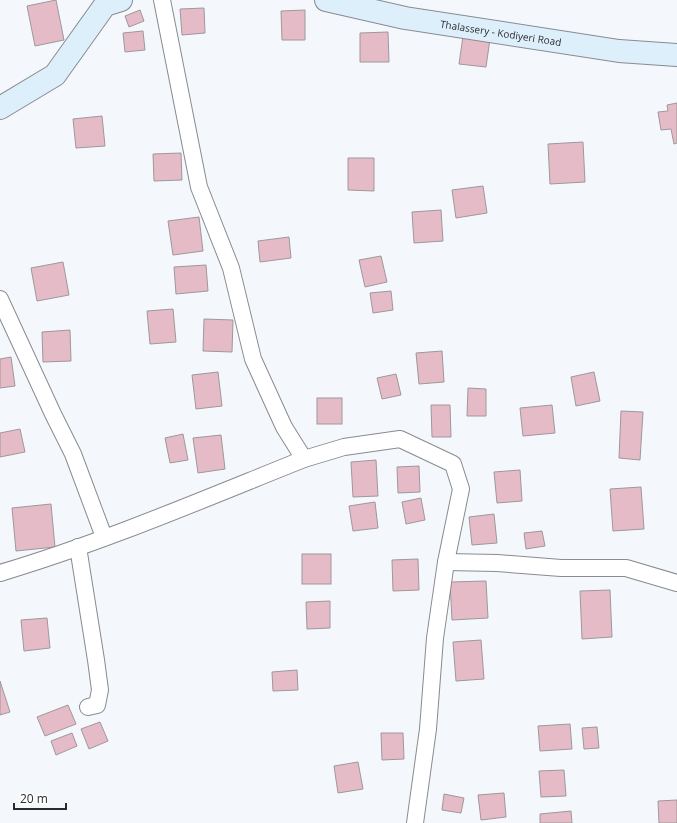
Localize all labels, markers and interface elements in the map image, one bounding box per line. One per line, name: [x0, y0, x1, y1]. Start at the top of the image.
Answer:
street label: Thalassery - Kodiyeri Road: [439, 17, 562, 49]
scale bar: [14, 785, 66, 811]
text: 20 m: [20, 790, 48, 807]

